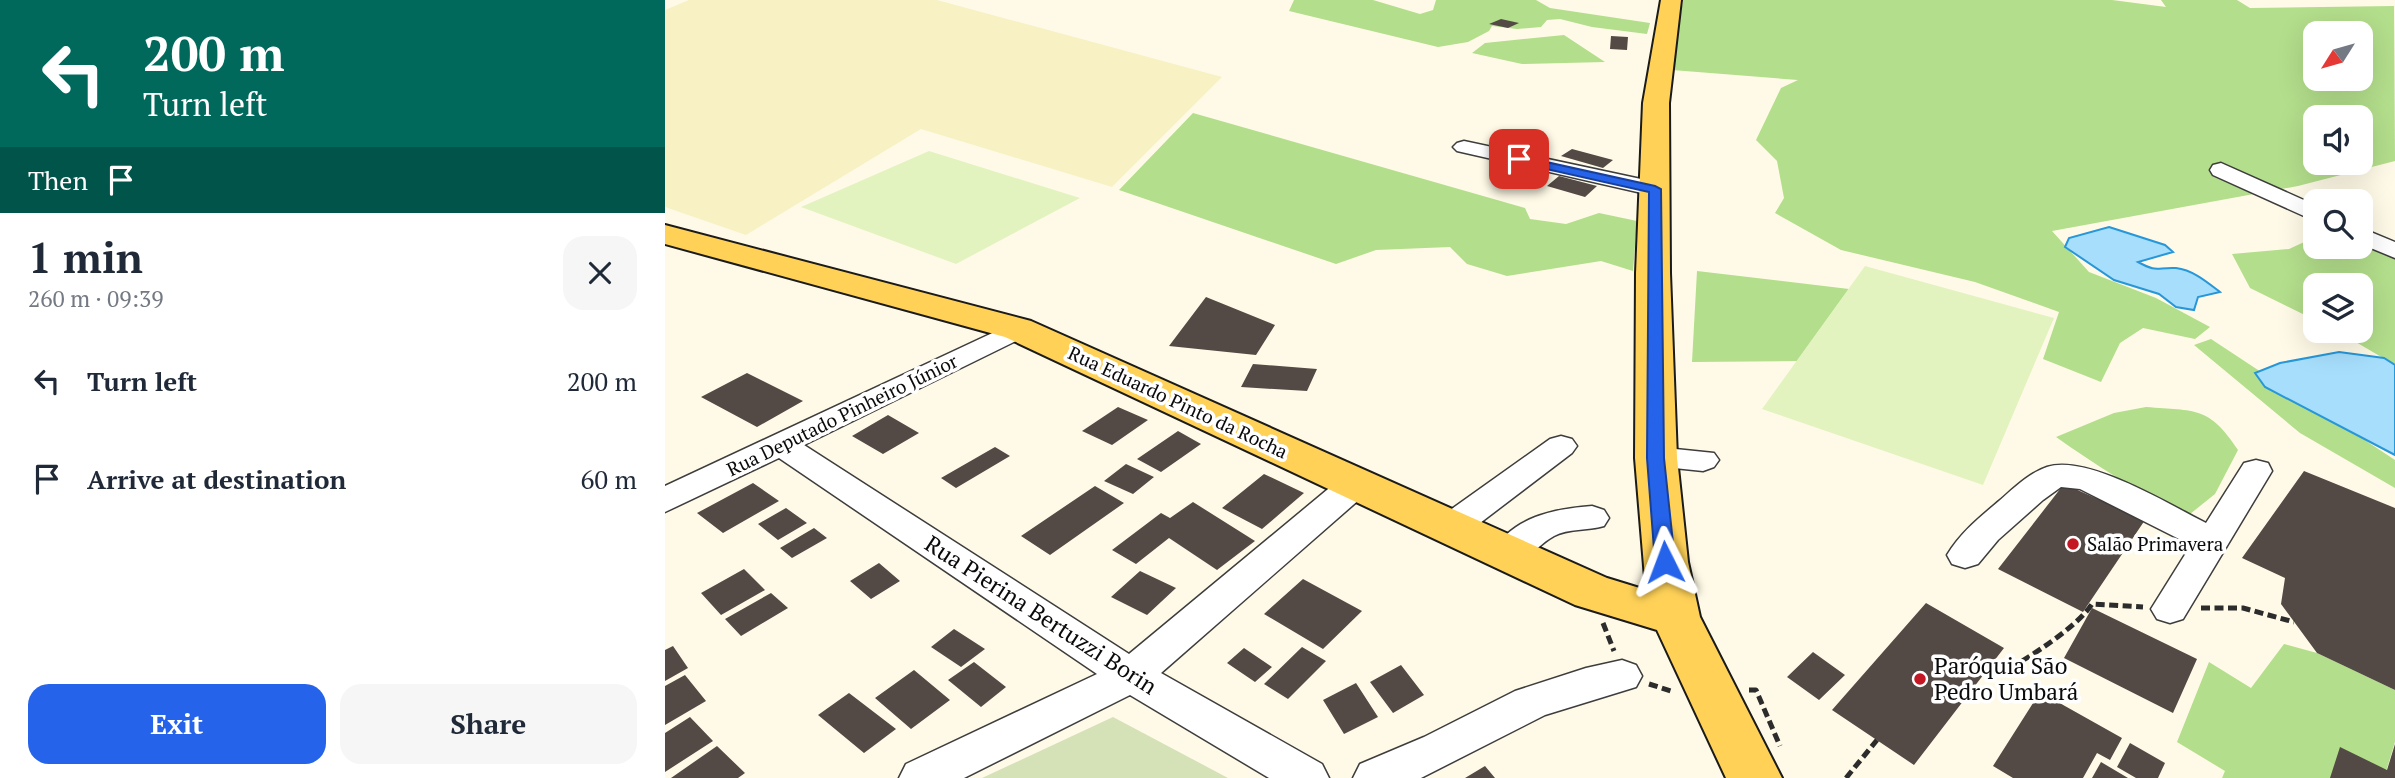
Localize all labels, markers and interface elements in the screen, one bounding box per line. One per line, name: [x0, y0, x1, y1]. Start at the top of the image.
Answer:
text: 200 m: [143, 20, 285, 85]
north arrow: [2303, 21, 2373, 91]
map controls: [2303, 21, 2373, 343]
icon: left: [28, 28, 119, 119]
text: Turn left: [143, 83, 267, 125]
button: sound: [2303, 105, 2373, 175]
pin: [1489, 129, 1549, 189]
icon: arrive: [1500, 140, 1538, 178]
icon: arrive: [102, 161, 140, 199]
text: Then: [28, 163, 88, 197]
button: search: [2303, 189, 2373, 259]
text: 1 min: [28, 229, 143, 285]
button: close: [563, 236, 637, 310]
button: layers: [2303, 273, 2373, 343]
text: 260 m · 09:39: [28, 283, 163, 314]
street label: Rua Eduardo Pinto da Rocha: [1064, 340, 1292, 464]
street label: Rua Deputado Pinheiro Júnior: [722, 347, 962, 481]
icon: left: [28, 362, 66, 400]
text: Turn left: [87, 364, 197, 398]
text: 200 m: [567, 364, 637, 398]
icon: arrive: [28, 460, 66, 498]
text: Arrive at destination: [87, 462, 346, 496]
text: 60 m: [581, 462, 637, 496]
position arrow: [1628, 525, 1702, 599]
street label: Rua Pierina Bertuzzi Borin: [919, 528, 1164, 702]
place label: Salão Primavera: [2087, 531, 2224, 556]
marker: Salão Primavera: [2065, 536, 2081, 552]
place label: Paróquia São Pedro Umbará: [1934, 650, 2079, 707]
marker: Paróquia São Pedro Umbará: [1912, 671, 1928, 687]
button: Exit: [28, 684, 326, 764]
button: Share: [340, 684, 637, 764]

